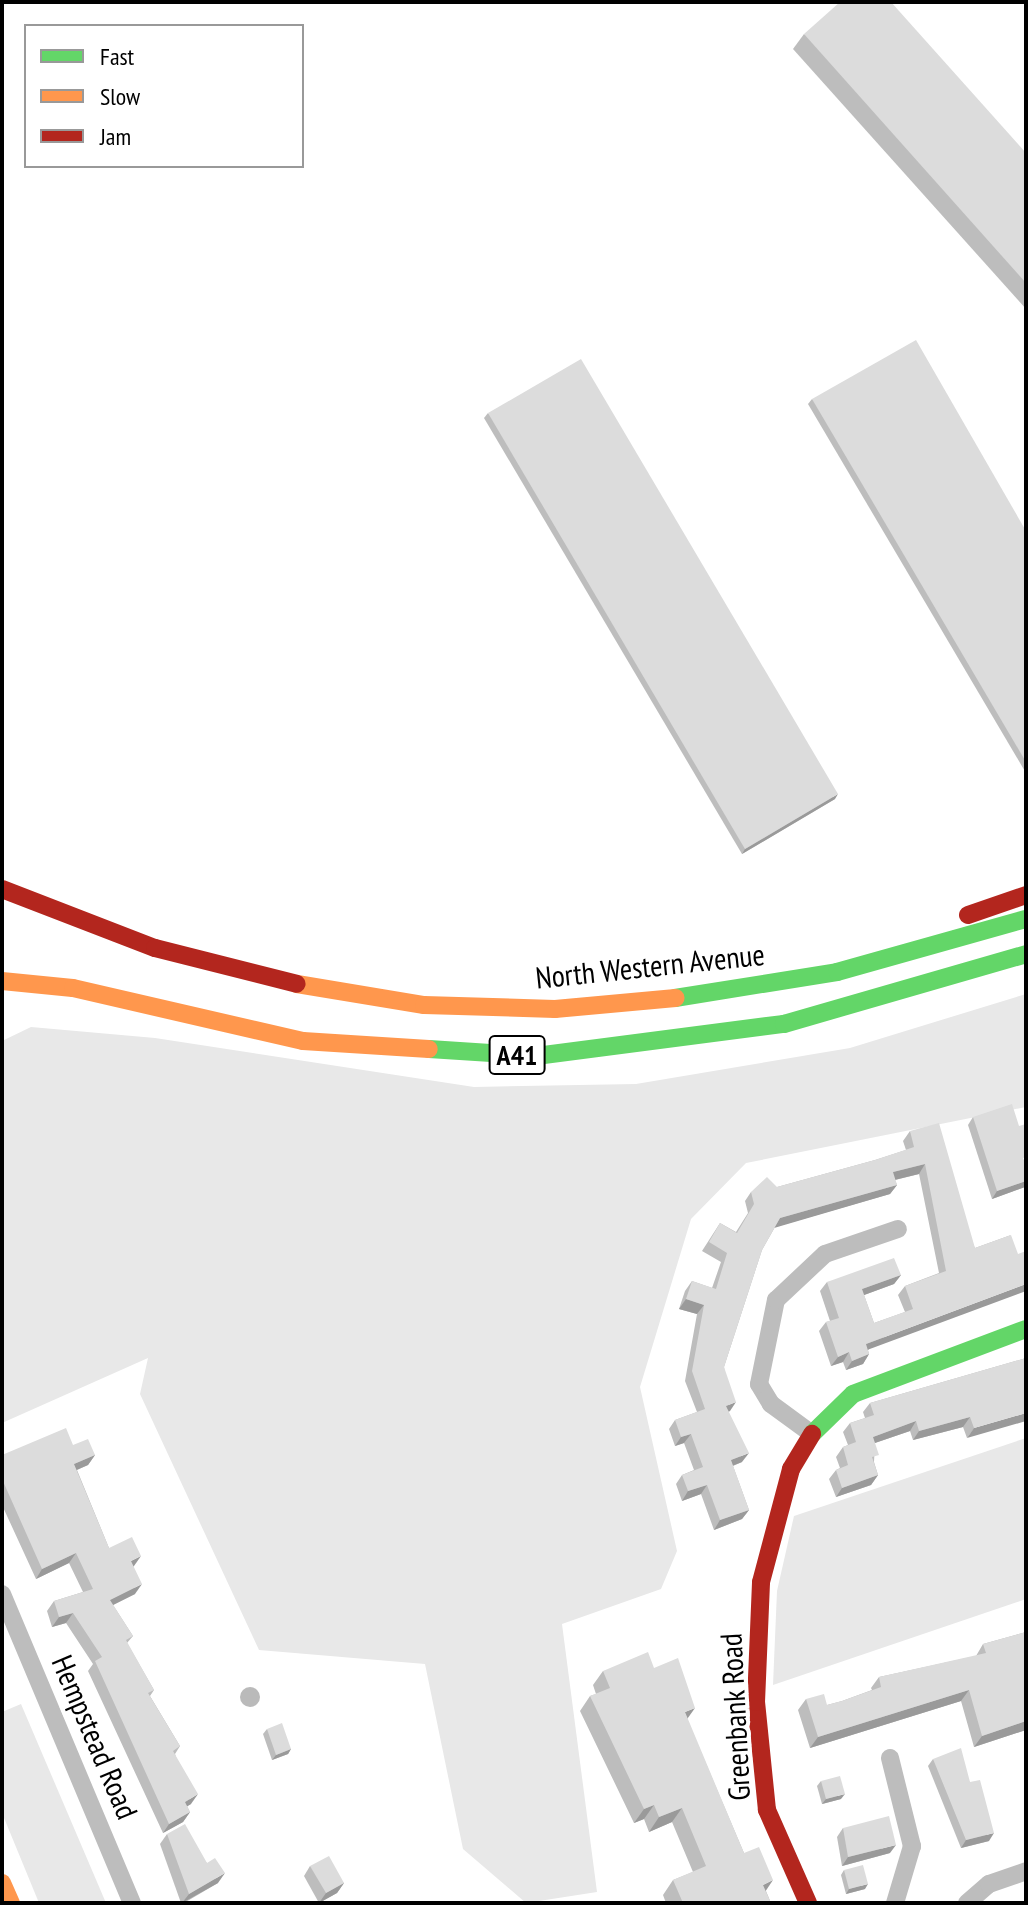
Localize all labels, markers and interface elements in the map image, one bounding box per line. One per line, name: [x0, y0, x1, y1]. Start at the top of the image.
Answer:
legend: [24, 24, 304, 168]
text: Fast: [100, 41, 134, 72]
text: Slow: [100, 81, 140, 112]
text: Jam: [100, 121, 131, 152]
street label: North Western Avenue: [533, 936, 767, 996]
road number: A41: [487, 1031, 547, 1079]
street label: Greenbank Road: [713, 1632, 757, 1802]
street label: Hempstead Road: [44, 1650, 146, 1824]

